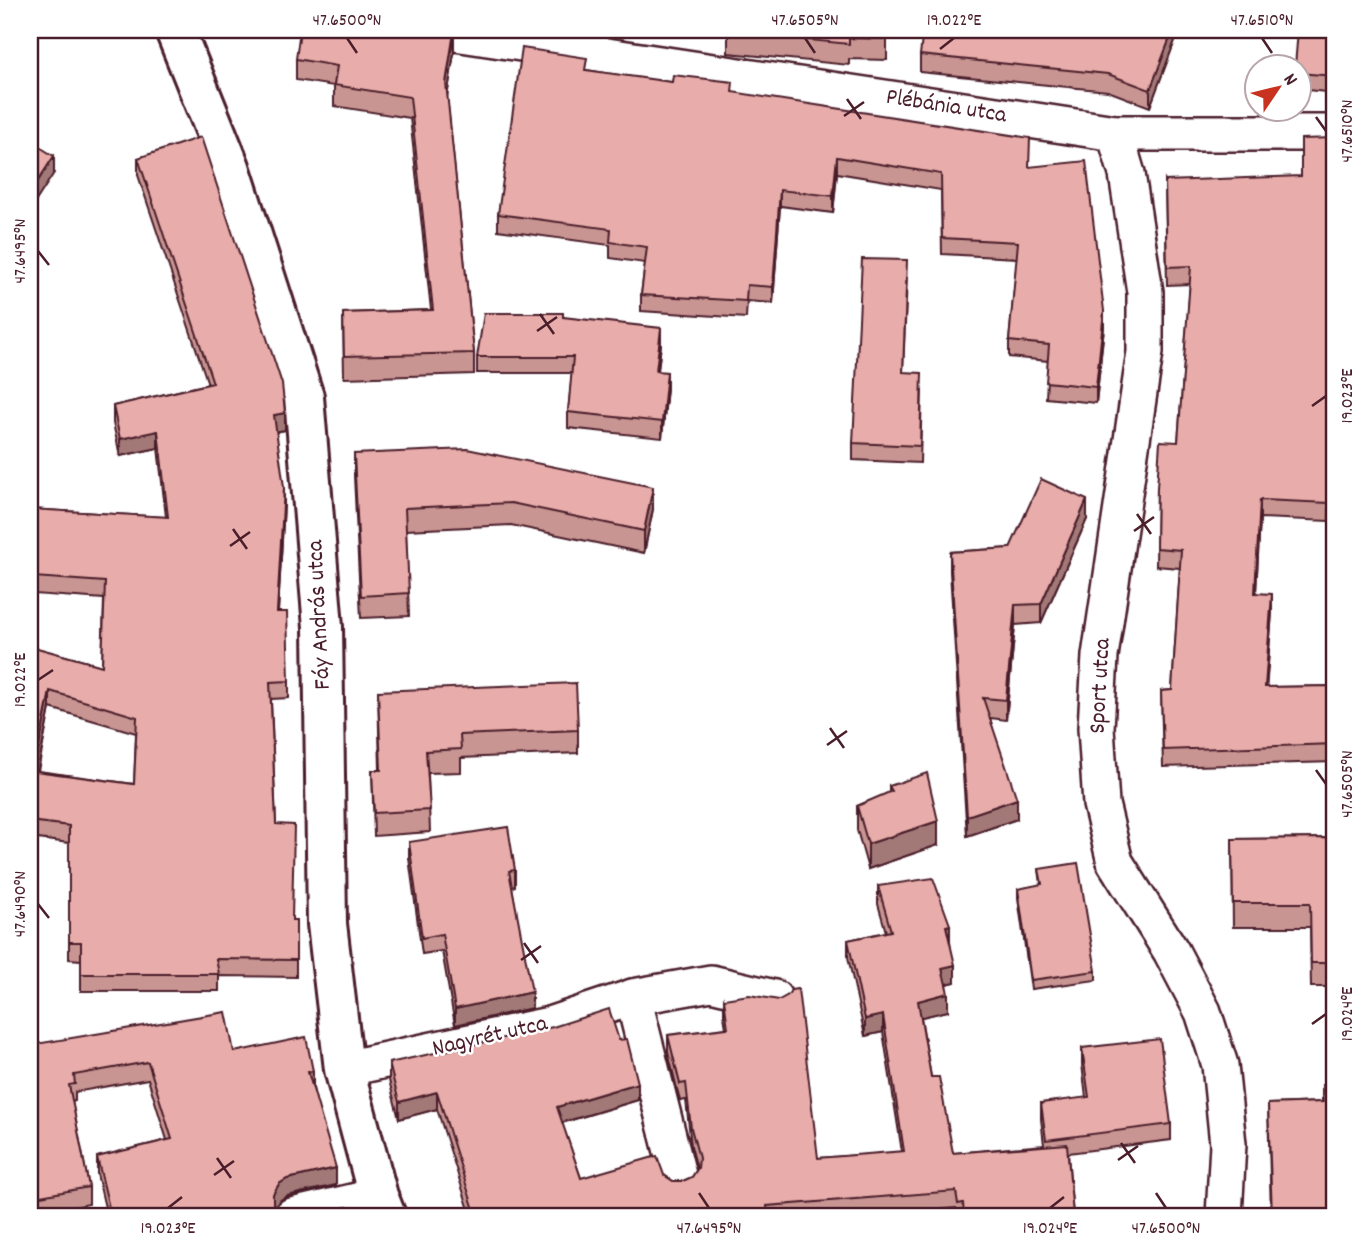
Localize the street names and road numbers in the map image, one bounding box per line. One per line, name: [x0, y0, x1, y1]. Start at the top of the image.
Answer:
street label: Plébánia utca: [883, 81, 1009, 133]
street label: Fáy András utca: [299, 539, 341, 691]
street label: Sport utca: [1082, 637, 1121, 735]
street label: Nagyrét utca: [429, 1007, 552, 1067]

